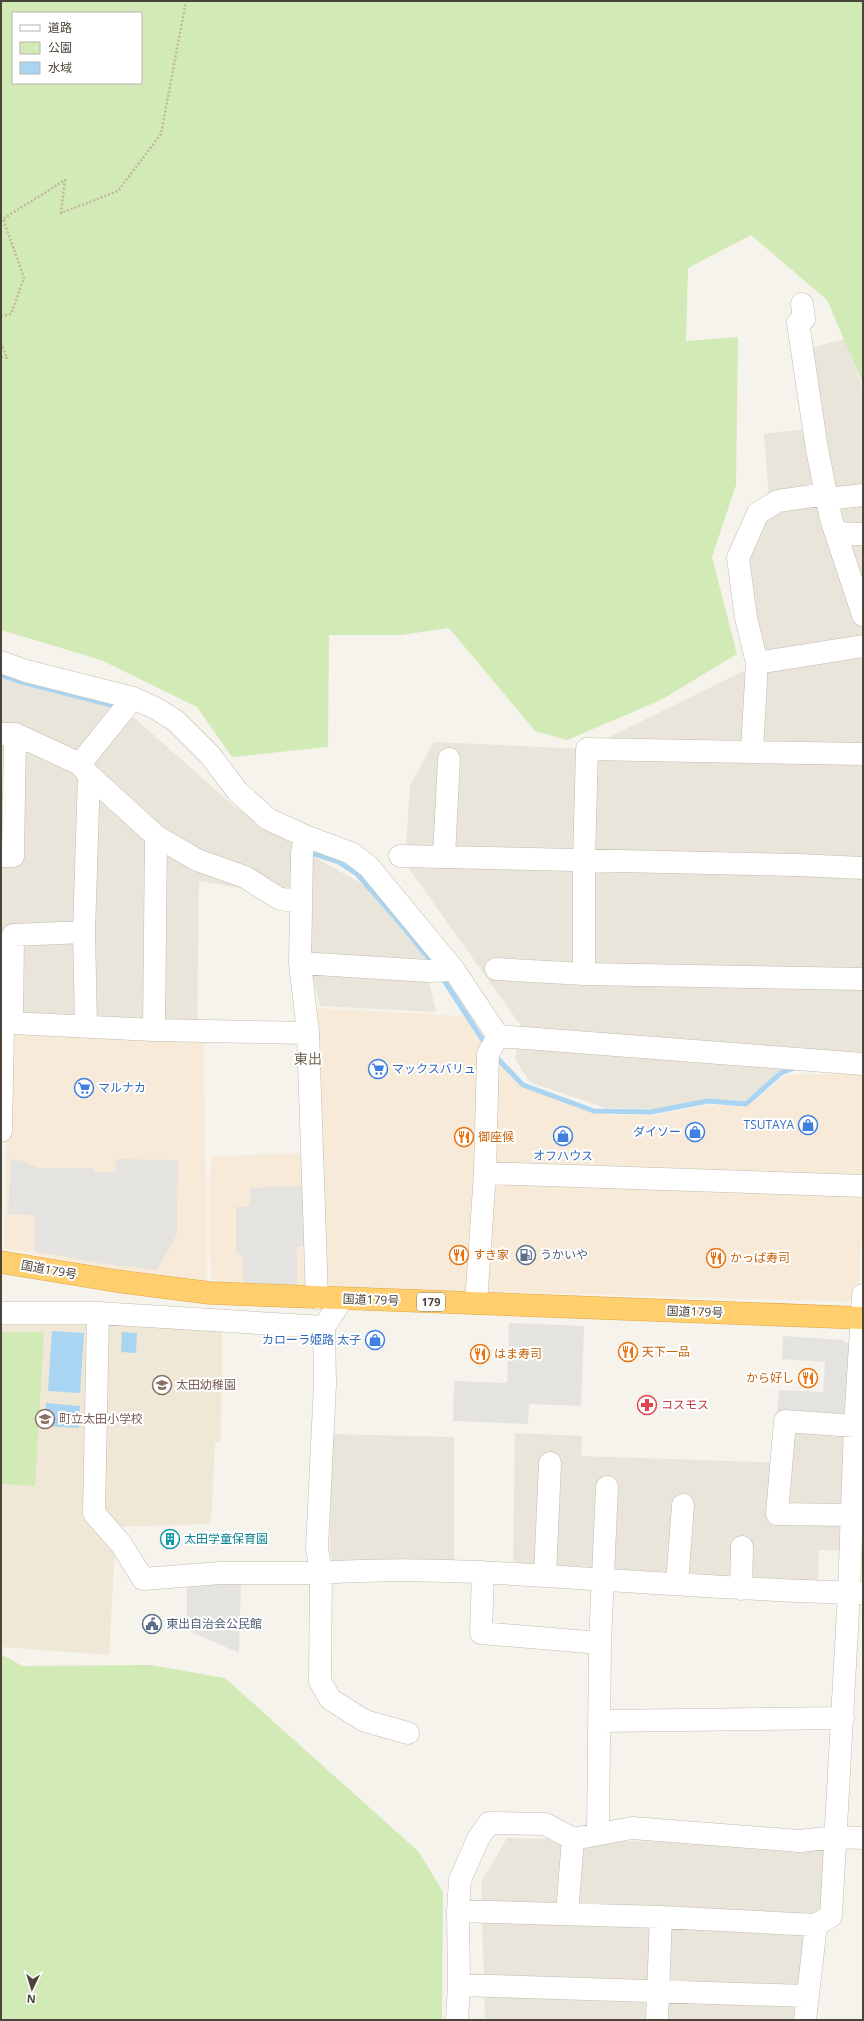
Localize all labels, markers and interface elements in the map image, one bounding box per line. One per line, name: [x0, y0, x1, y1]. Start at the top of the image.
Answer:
legend: [12, 12, 142, 84]
text: 道路: [48, 19, 72, 36]
text: 公園: [48, 39, 72, 56]
text: 水域: [48, 59, 72, 76]
district label: 東出: [294, 1049, 322, 1068]
supermarket icon: マックスバリュ: [367, 1058, 389, 1080]
place label: マックスバリュ: [392, 1060, 476, 1077]
supermarket icon: マルナカ: [73, 1077, 95, 1099]
place label: マルナカ: [98, 1079, 146, 1096]
shop icon: TSUTAYA: [797, 1114, 819, 1136]
place label: TSUTAYA: [744, 1116, 794, 1133]
shop icon: ダイソー: [684, 1121, 706, 1143]
place label: ダイソー: [633, 1123, 681, 1140]
shop icon: オフハウス: [552, 1125, 574, 1147]
restaurant icon: 御座候: [453, 1126, 475, 1148]
place label: 御座候: [478, 1128, 515, 1145]
place label: オフハウス: [533, 1147, 593, 1164]
restaurant icon: すき家: [448, 1244, 470, 1266]
fuel station icon: うかいや: [515, 1244, 537, 1266]
place label: すき家: [473, 1246, 509, 1263]
place label: うかいや: [540, 1246, 588, 1263]
restaurant icon: かっぱ寿司: [705, 1247, 727, 1269]
place label: かっぱ寿司: [730, 1249, 790, 1266]
street label: 国道179号: [20, 1256, 78, 1283]
street label: 国道179号: [342, 1290, 400, 1309]
road number: 179: [417, 1293, 445, 1311]
street label: 国道179号: [666, 1302, 724, 1321]
shop icon: カローラ姫路 太子: [364, 1329, 386, 1351]
place label: カローラ姫路 太子: [262, 1331, 361, 1348]
restaurant icon: 天下一品: [617, 1341, 639, 1363]
restaurant icon: はま寿司: [469, 1343, 491, 1365]
place label: 天下一品: [642, 1343, 690, 1360]
place label: はま寿司: [494, 1345, 542, 1362]
restaurant icon: から好し: [797, 1367, 819, 1389]
place label: から好し: [746, 1369, 794, 1386]
school or university icon: 太田幼稚園: [151, 1374, 173, 1396]
place label: 太田幼稚園: [176, 1376, 236, 1393]
pharmacy icon: コスモス: [636, 1394, 658, 1416]
place label: コスモス: [661, 1396, 709, 1413]
school or university icon: 町立太田小学校: [34, 1408, 56, 1430]
place label: 町立太田小学校: [59, 1410, 143, 1427]
building icon: 太田学童保育園: [159, 1528, 181, 1550]
place label: 太田学童保育園: [184, 1530, 268, 1547]
public building icon: 東出自治会公民館: [141, 1613, 163, 1635]
place label: 東出自治会公民館: [166, 1615, 262, 1632]
north arrow: [12, 1969, 52, 2009]
text: N: [26, 1992, 36, 2007]

